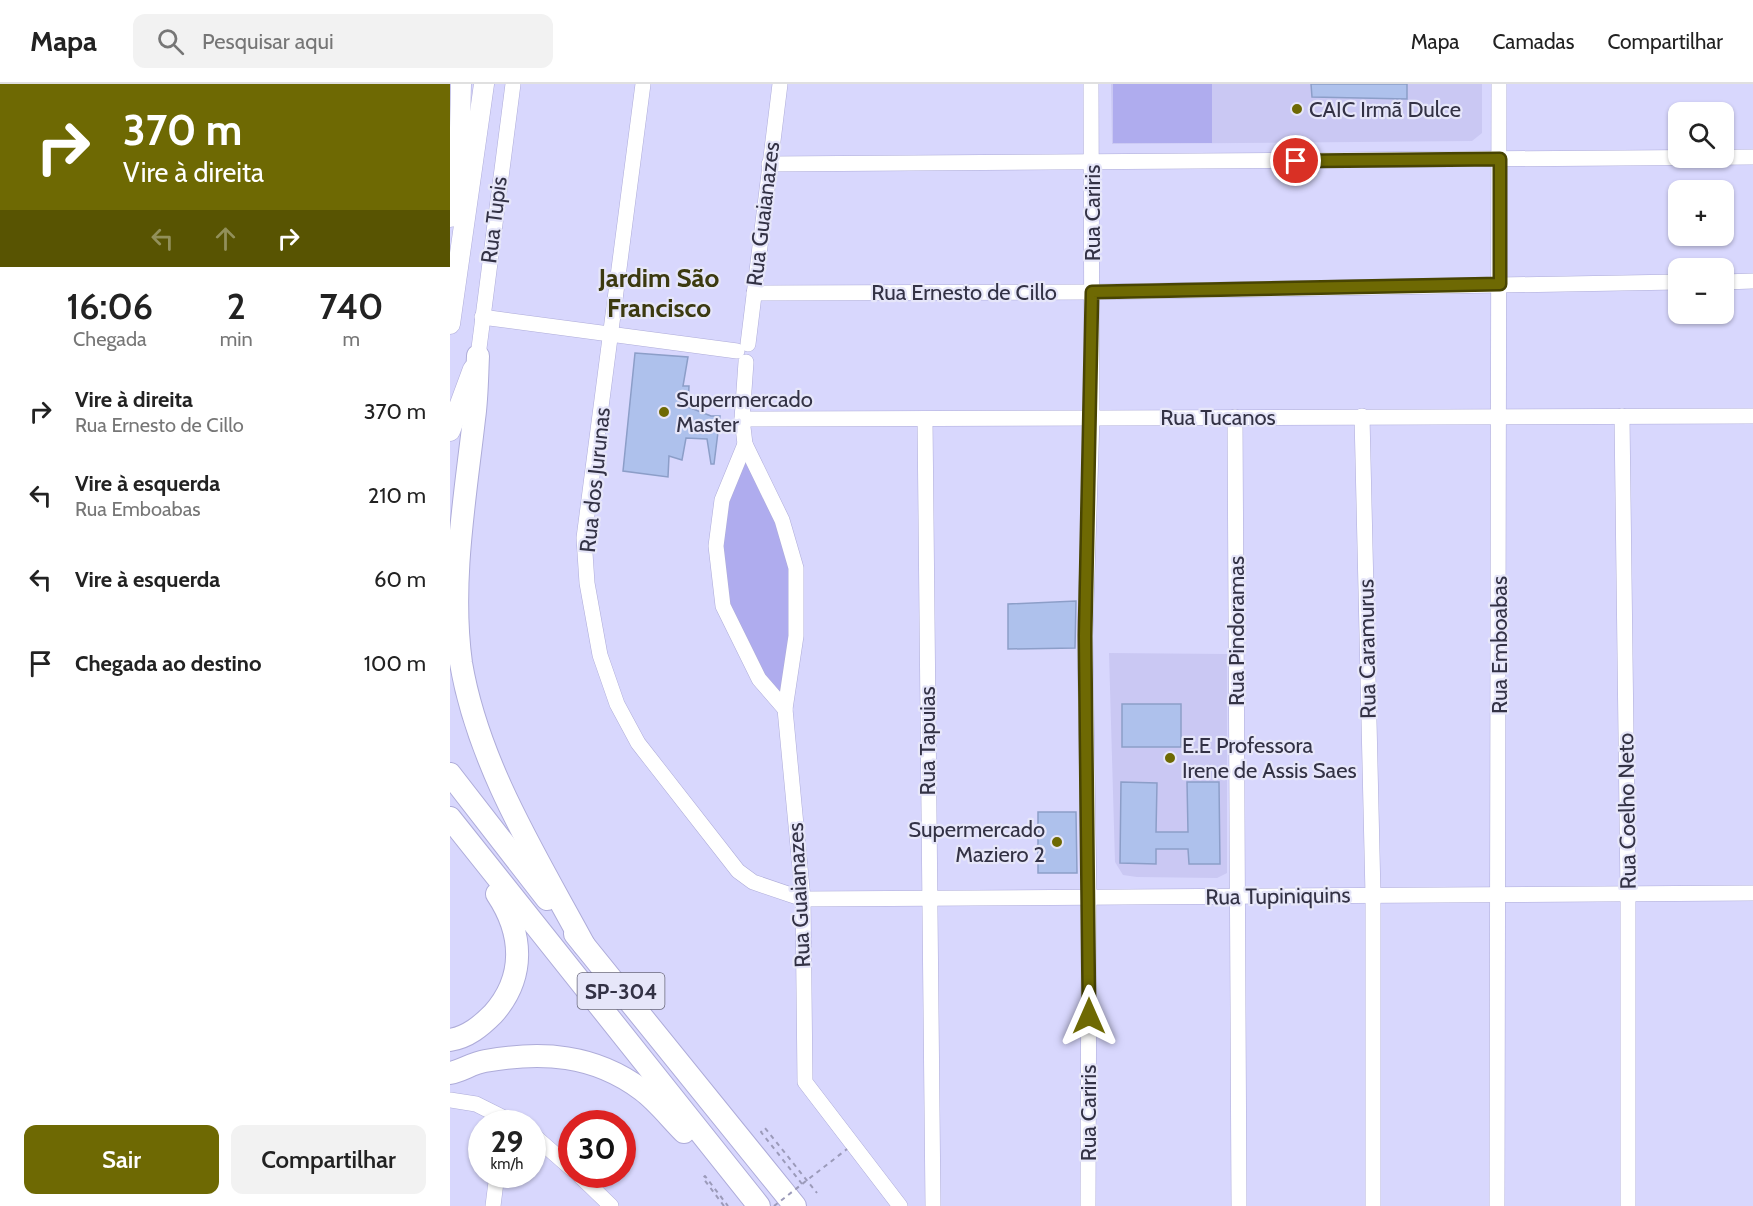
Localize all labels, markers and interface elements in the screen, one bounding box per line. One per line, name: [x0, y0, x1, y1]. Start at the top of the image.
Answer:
search box: [133, 14, 553, 68]
text: Mapa: [30, 24, 97, 58]
icon: search: [154, 25, 187, 58]
text: Pesquisar aqui: [202, 28, 334, 55]
text: Mapa: [1411, 29, 1459, 54]
text: Camadas: [1492, 29, 1574, 54]
text: Compartilhar: [1607, 29, 1723, 54]
place label: CAIC Irmã Dulce: [1309, 96, 1461, 123]
marker: CAIC Irmã Dulce: [1290, 102, 1304, 116]
map controls: [1668, 102, 1734, 324]
button: search: [1668, 102, 1734, 168]
text: 370 m: [123, 104, 242, 156]
icon: right: [24, 108, 102, 186]
pin: [1270, 135, 1321, 186]
street label: Rua Guaianazes: [741, 140, 785, 288]
icon: arrive: [1279, 144, 1312, 177]
text: Vire à direita: [123, 156, 264, 189]
street label: Rua Cariris: [1079, 165, 1106, 261]
street label: Rua Tupis: [475, 175, 513, 265]
button: +: [1668, 180, 1734, 246]
icon: left: [146, 222, 179, 255]
icon: ahead: [209, 222, 242, 255]
icon: right: [272, 222, 305, 255]
button: −: [1668, 258, 1734, 324]
district label: Jardim São Francisco: [598, 262, 720, 324]
street label: Rua Ernesto de Cillo: [871, 279, 1057, 306]
text: 16:06: [67, 284, 153, 328]
text: 2: [227, 284, 246, 328]
text: 740: [319, 284, 383, 328]
text: Chegada: [73, 327, 147, 351]
text: min: [220, 327, 253, 351]
text: m: [343, 327, 360, 351]
text: Vire à direita: [75, 386, 193, 413]
place label: Supermercado Master: [676, 386, 813, 438]
icon: right: [24, 395, 57, 428]
text: 370 m: [364, 398, 426, 425]
street label: Rua Tucanos: [1160, 404, 1276, 431]
marker: Supermercado Master: [657, 405, 671, 419]
street label: Rua dos Jurunas: [574, 406, 616, 554]
text: Rua Ernesto de Cillo: [75, 413, 244, 437]
text: Vire à esquerda: [75, 470, 220, 497]
icon: left: [24, 479, 57, 512]
text: 210 m: [368, 482, 426, 509]
text: Rua Emboabas: [75, 497, 201, 521]
street label: Rua Pindoramas: [1223, 556, 1250, 706]
icon: left: [24, 563, 57, 596]
text: Vire à esquerda: [75, 566, 220, 593]
text: 60 m: [374, 566, 426, 593]
street label: Rua Emboabas: [1486, 576, 1513, 714]
street label: Rua Caramurus: [1352, 579, 1382, 719]
icon: arrive: [24, 647, 57, 680]
text: Chegada ao destino: [75, 650, 261, 677]
text: 100 m: [364, 650, 426, 677]
street label: Rua Tapuias: [914, 686, 941, 796]
place label: E.E Professora Irene de Assis Saes: [1182, 732, 1357, 784]
street label: Rua Coelho Neto: [1612, 732, 1642, 890]
marker: E.E Professora Irene de Assis Saes: [1163, 751, 1177, 765]
place label: Supermercado Maziero 2: [908, 816, 1045, 868]
street label: Rua Guaianazes: [782, 822, 816, 968]
marker: Supermercado Maziero 2: [1050, 835, 1064, 849]
street label: Rua Tupiniquins: [1205, 881, 1351, 911]
road number: SP-304: [578, 973, 664, 1009]
position arrow: [1057, 984, 1121, 1048]
street label: Rua Cariris: [1075, 1065, 1102, 1161]
speed limit sign: 30: [558, 1110, 636, 1188]
text: 29: [491, 1123, 523, 1160]
button: Sair: [24, 1125, 219, 1194]
button: Compartilhar: [231, 1125, 426, 1194]
text: km/h: [491, 1155, 523, 1173]

